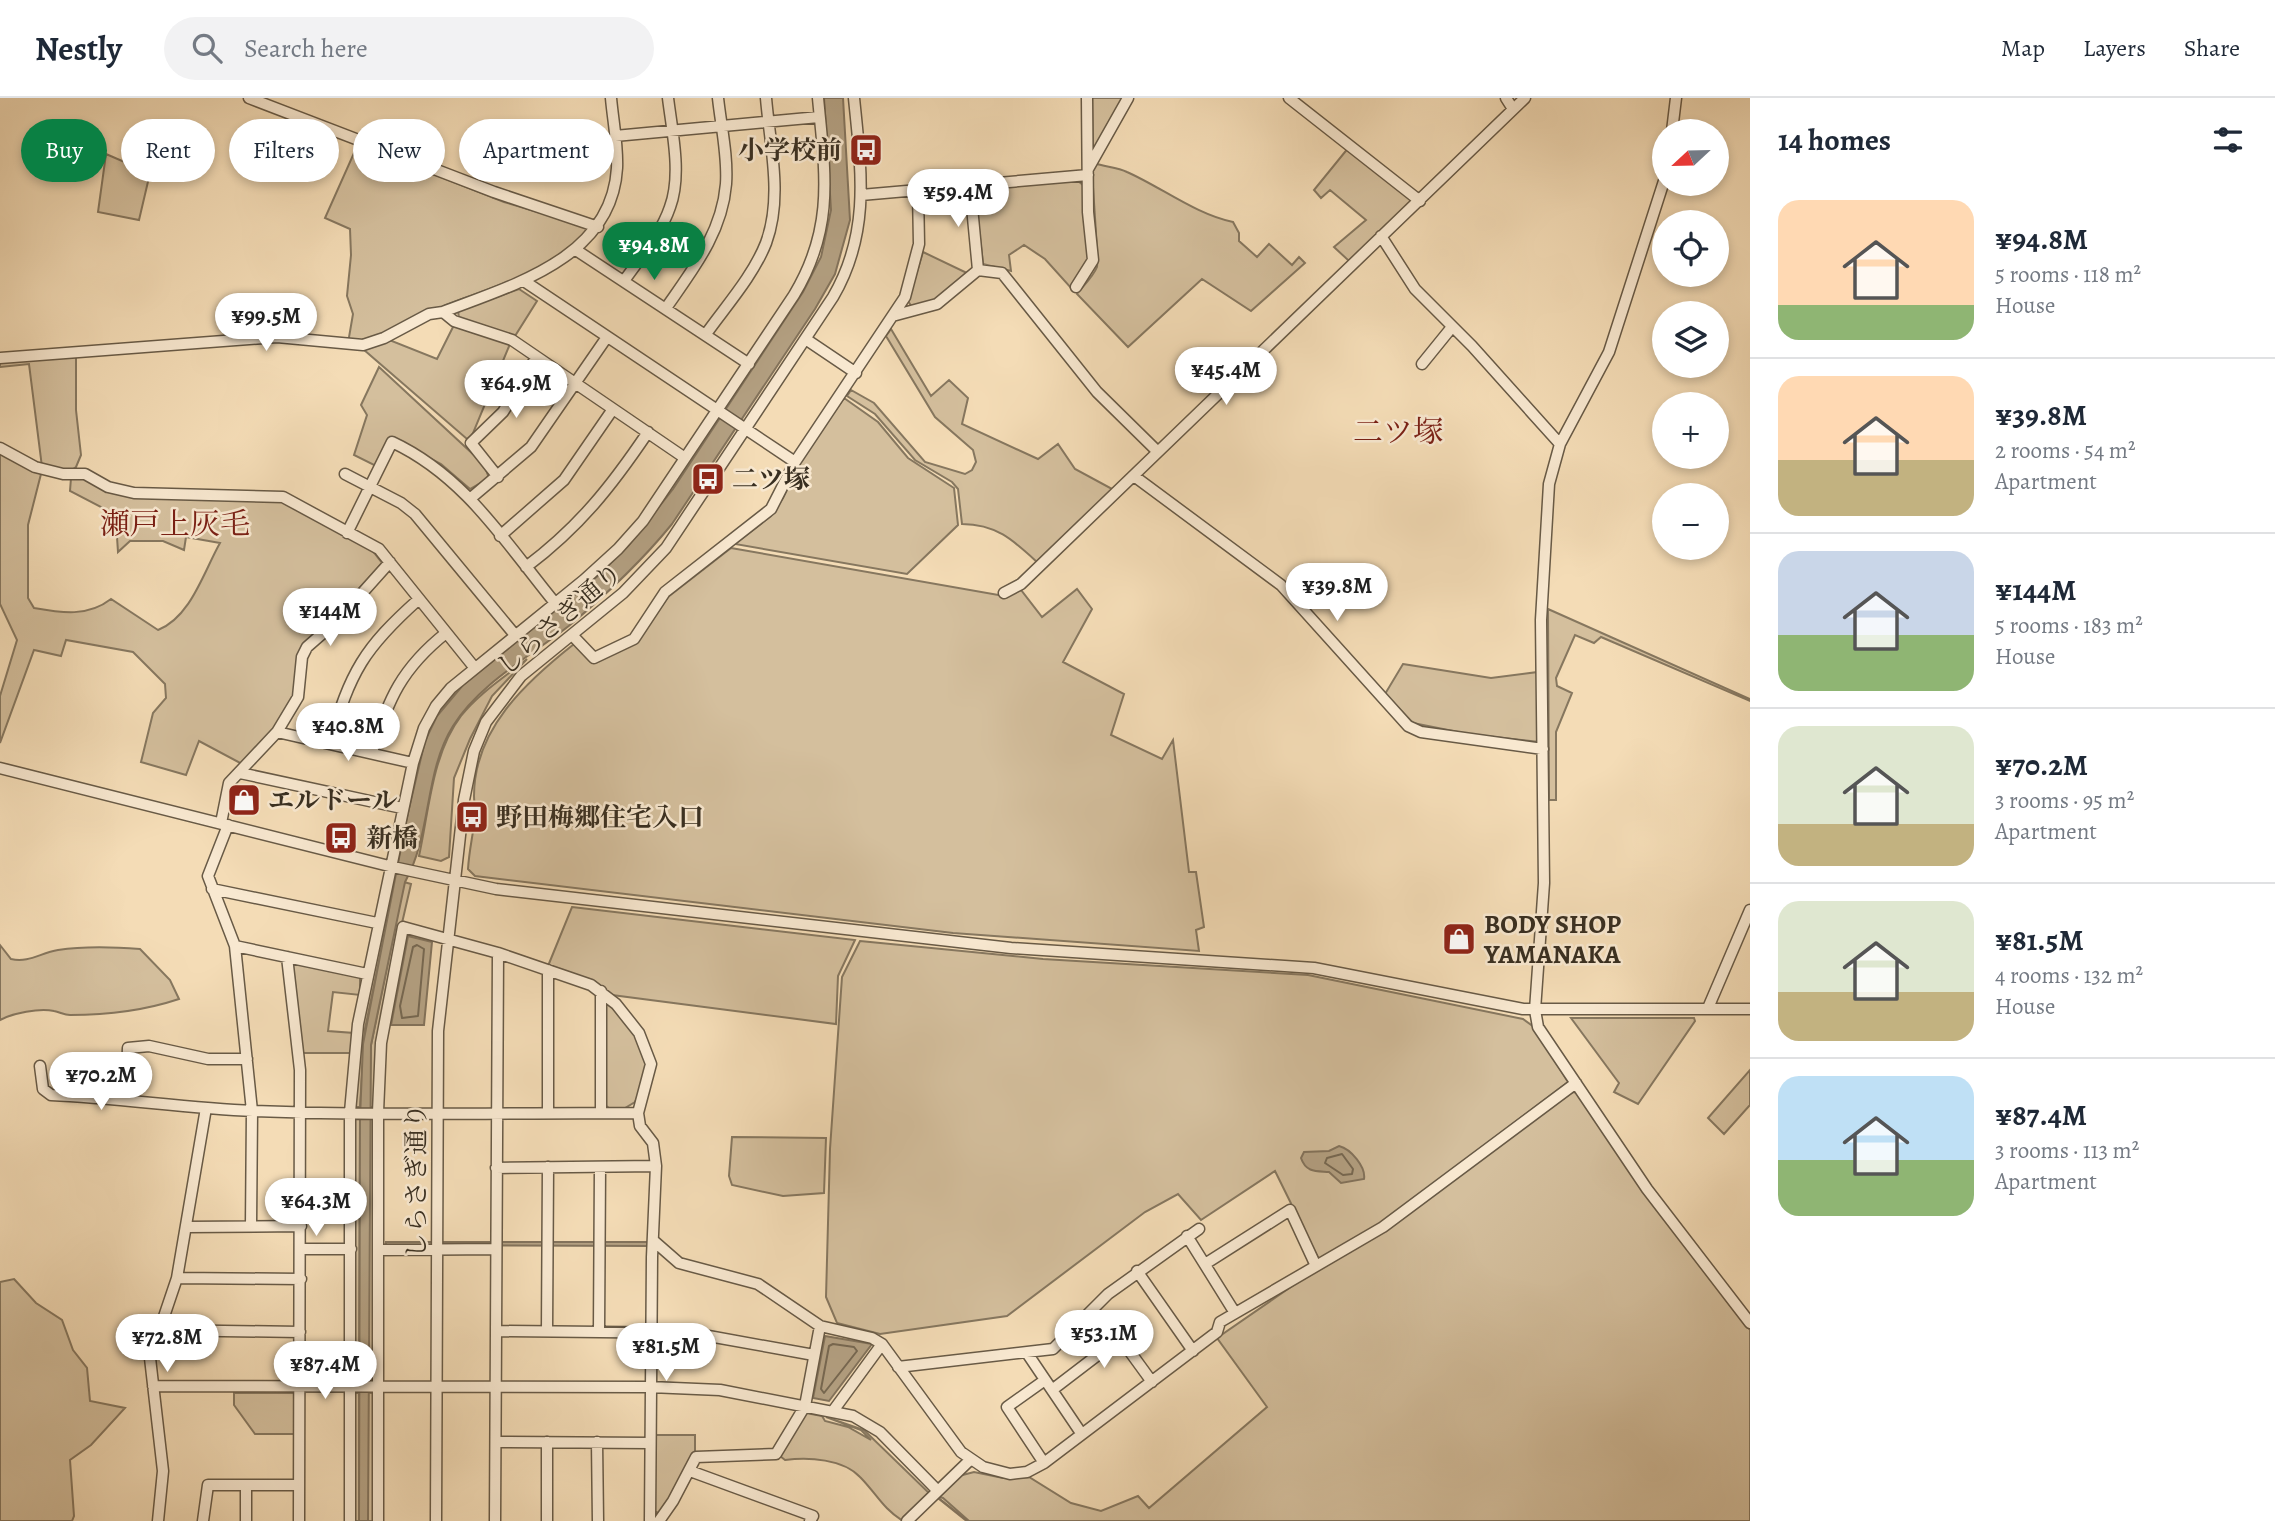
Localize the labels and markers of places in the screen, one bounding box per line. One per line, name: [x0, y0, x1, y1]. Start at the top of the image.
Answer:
bus stop icon: 小学校前: [847, 131, 885, 169]
place label: 小学校前: [738, 133, 842, 168]
pin: ¥59.4M: [901, 170, 1015, 229]
pin: ¥94.8M: [597, 222, 711, 282]
pin: ¥99.5M: [209, 294, 323, 353]
pin: ¥45.4M: [1169, 348, 1283, 407]
pin: ¥64.9M: [459, 360, 573, 420]
bus stop icon: 二ツ塚: [689, 460, 727, 498]
place label: 二ツ塚: [732, 462, 810, 497]
pin: ¥39.8M: [1280, 564, 1394, 623]
pin: ¥144M: [281, 588, 379, 648]
pin: ¥40.8M: [291, 704, 405, 763]
shop icon: エルドール: [225, 781, 263, 819]
place label: エルドール: [268, 783, 397, 818]
bus stop icon: 野田梅郷住宅入口: [453, 798, 491, 836]
place label: 野田梅郷住宅入口: [496, 800, 704, 835]
bus stop icon: 新橋: [322, 819, 360, 857]
place label: 新橋: [366, 821, 418, 856]
place label: BODY SHOP YAMANAKA: [1483, 907, 1621, 972]
shop icon: BODY SHOP YAMANAKA: [1440, 920, 1478, 958]
pin: ¥70.2M: [44, 1052, 158, 1112]
pin: ¥64.3M: [259, 1178, 373, 1238]
pin: ¥53.1M: [1047, 1310, 1161, 1370]
pin: ¥72.8M: [110, 1314, 224, 1374]
pin: ¥81.5M: [609, 1324, 723, 1383]
pin: ¥87.4M: [268, 1342, 382, 1401]

